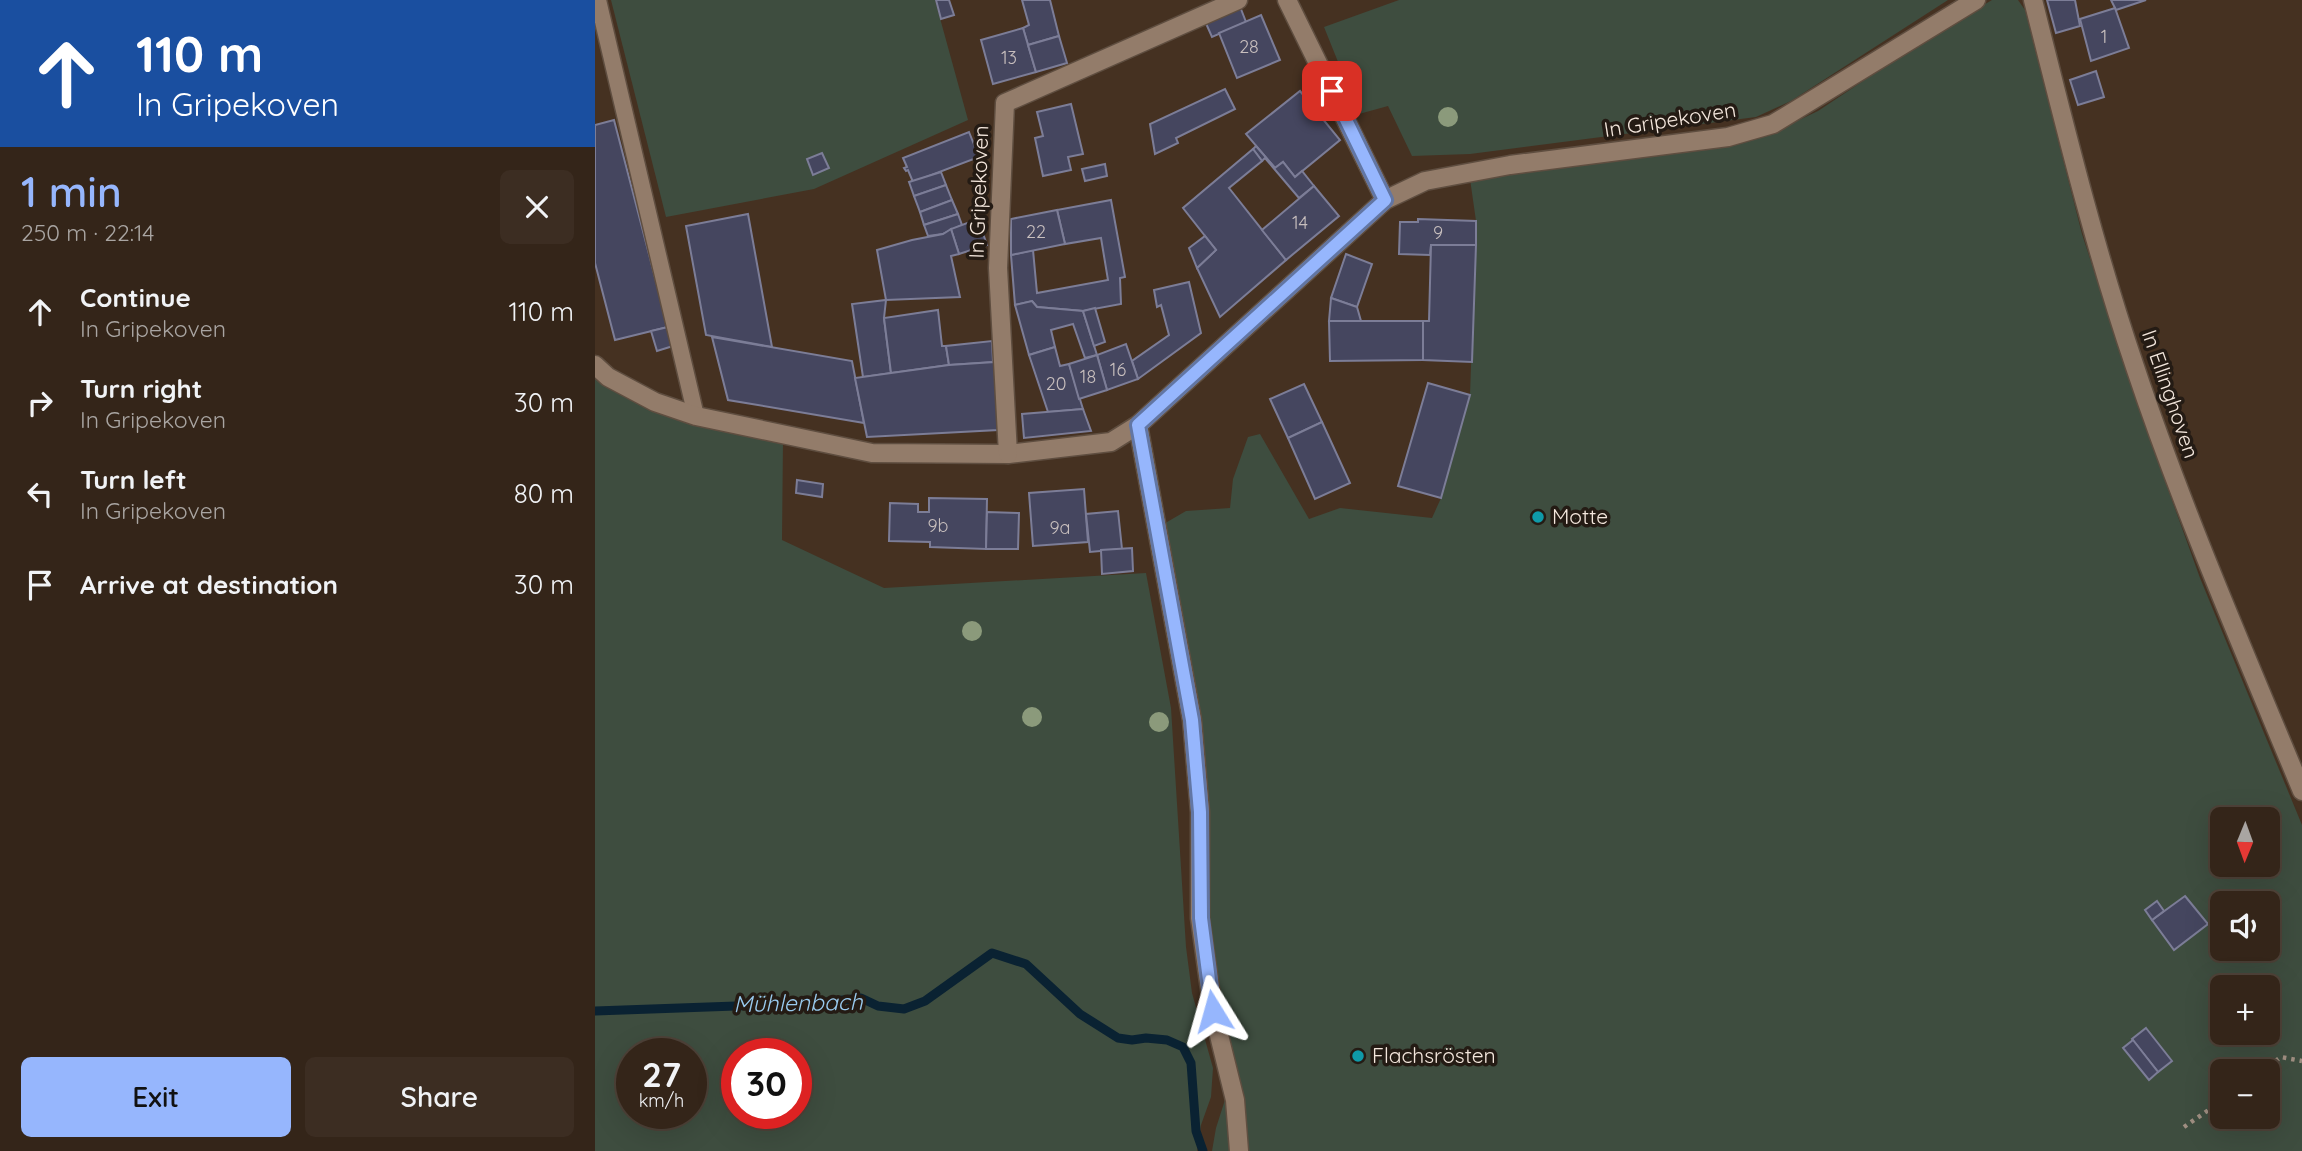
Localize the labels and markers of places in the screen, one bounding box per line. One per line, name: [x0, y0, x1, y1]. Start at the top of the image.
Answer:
pin: [1302, 61, 1362, 121]
place label: Motte: [1552, 503, 1608, 529]
marker: Motte: [1530, 509, 1546, 525]
place label: Flachsrösten: [1372, 1042, 1496, 1068]
marker: Flachsrösten: [1350, 1048, 1366, 1064]

